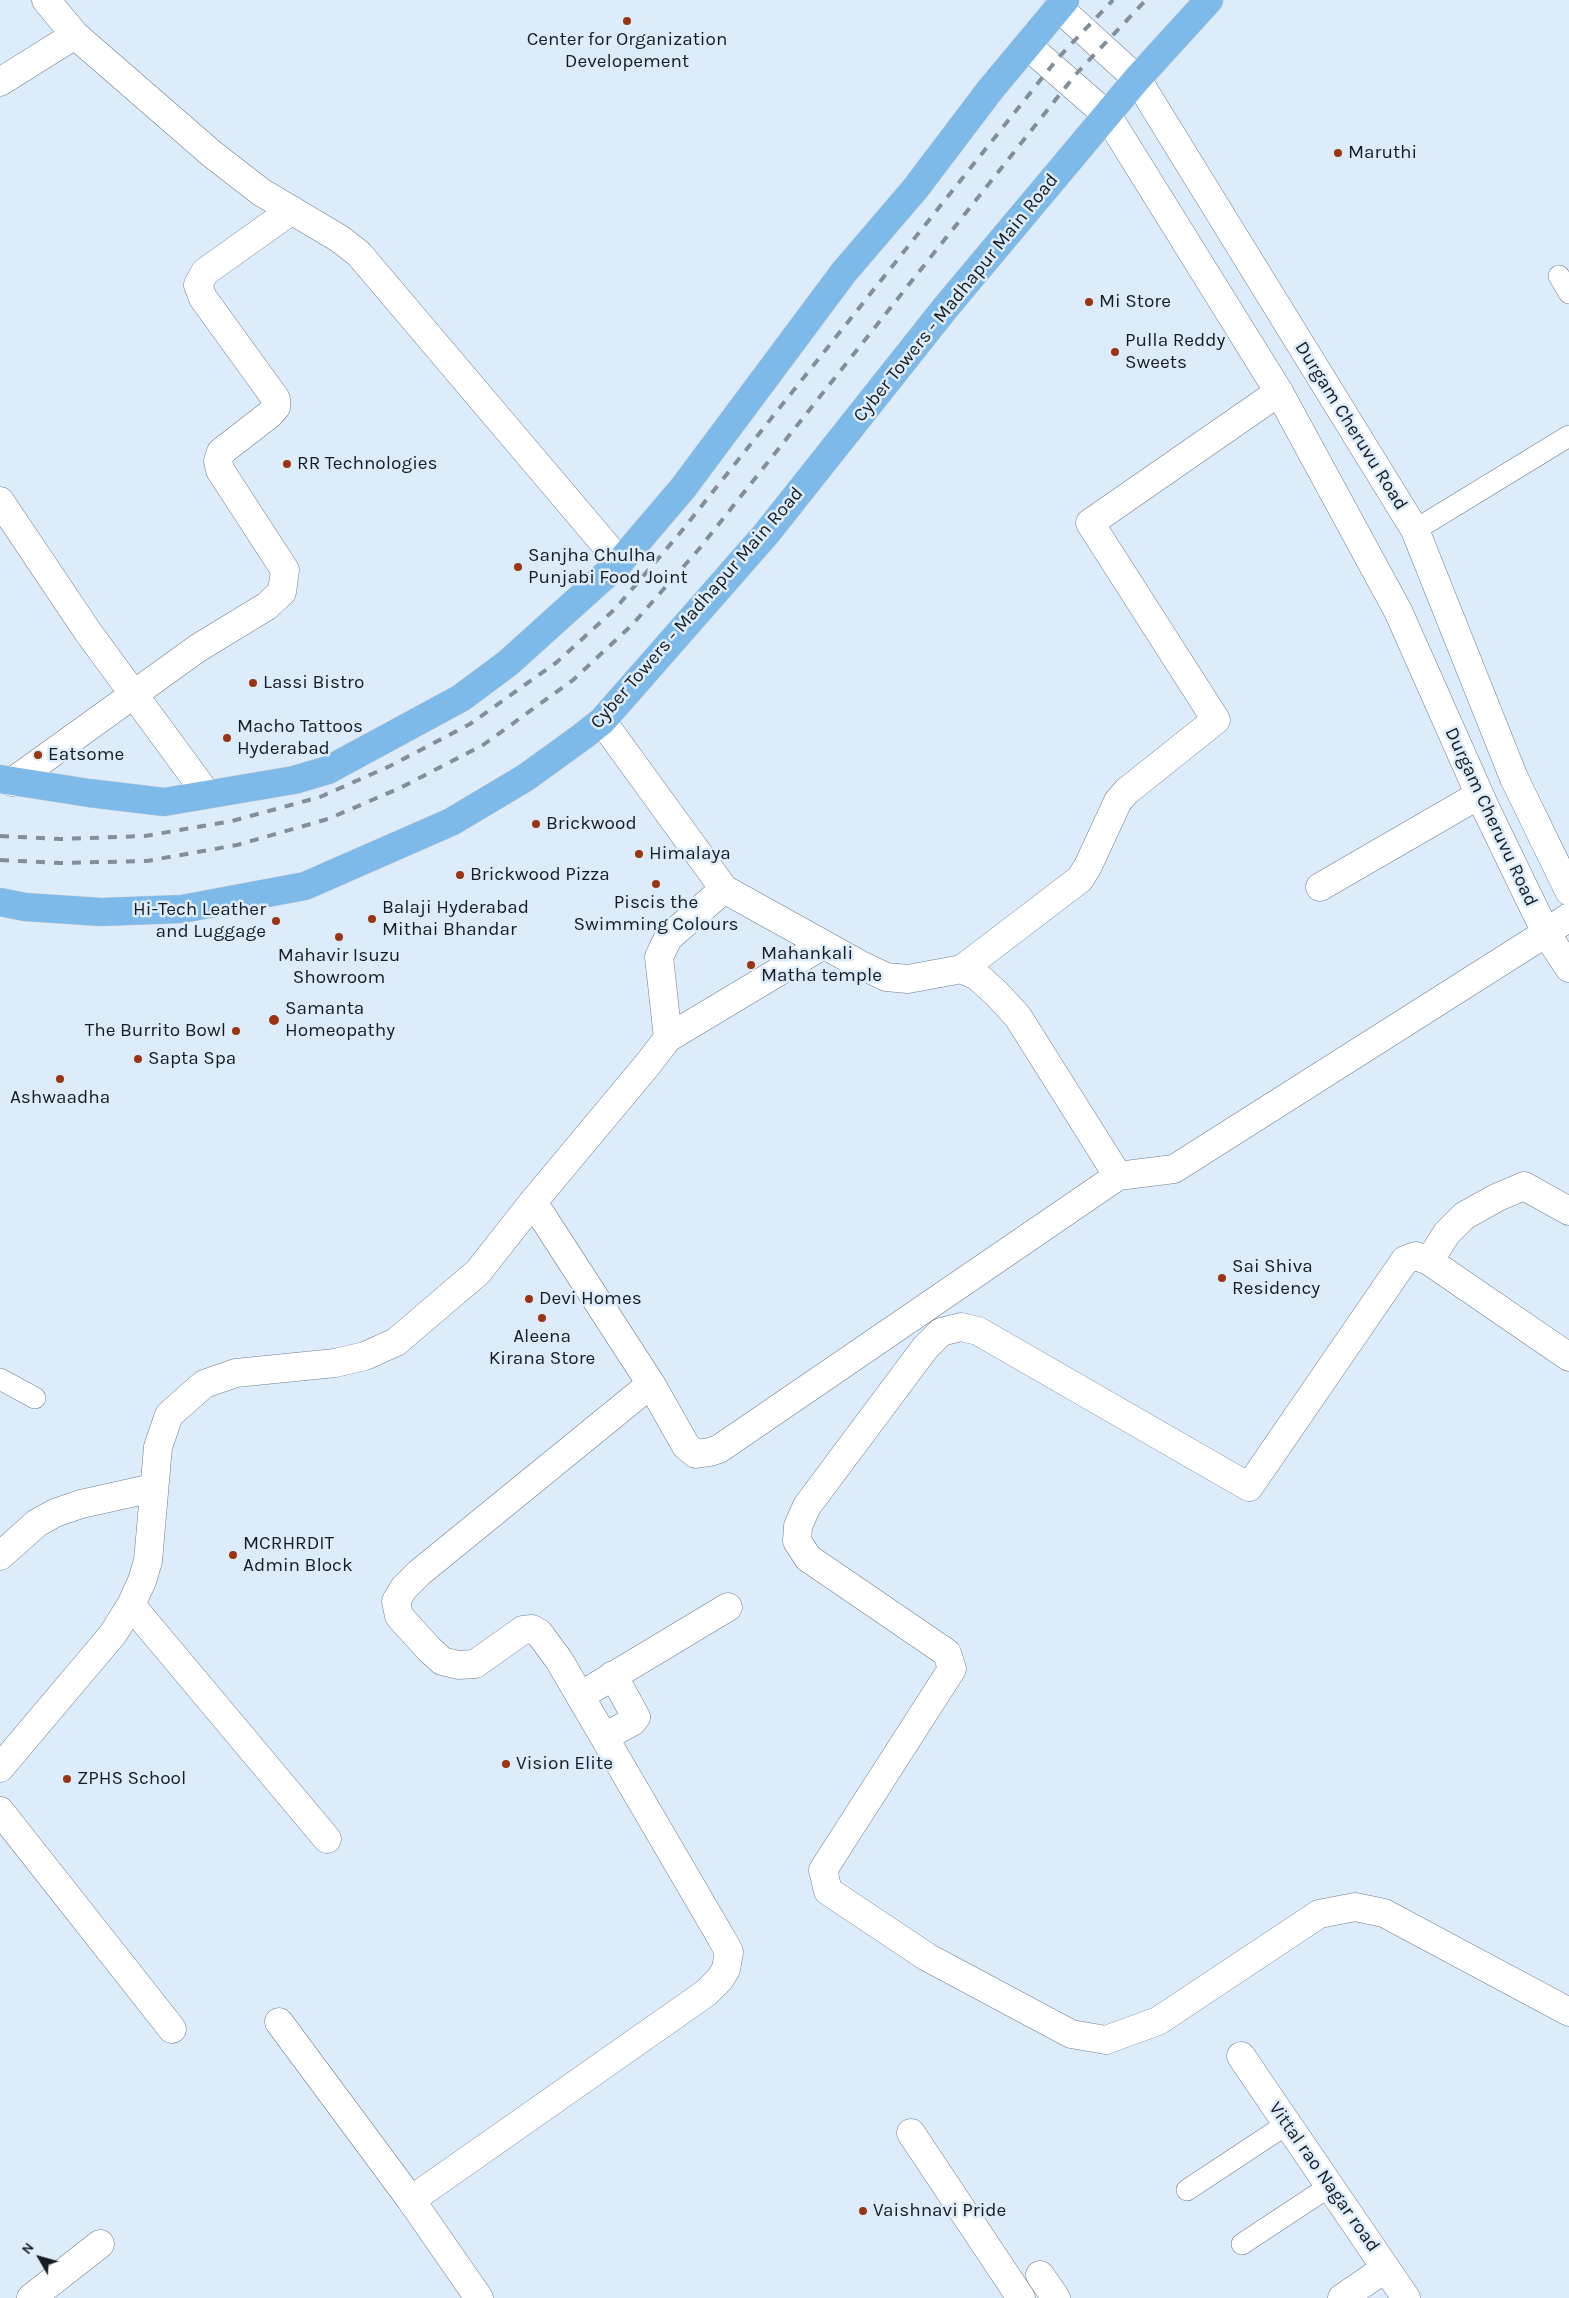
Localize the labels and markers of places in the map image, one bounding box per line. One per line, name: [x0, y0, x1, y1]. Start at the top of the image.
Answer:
marker: Center for Organization Developement: [621, 15, 633, 27]
place label: Center for Organization Developement: [527, 29, 727, 73]
place label: Maruthi: [1348, 142, 1417, 164]
marker: Maruthi: [1332, 147, 1344, 159]
place label: Mi Store: [1099, 291, 1171, 313]
marker: Mi Store: [1083, 296, 1095, 308]
place label: Pulla Reddy Sweets: [1125, 330, 1225, 374]
marker: Pulla Reddy Sweets: [1109, 346, 1121, 358]
place label: RR Technologies: [297, 453, 438, 475]
marker: RR Technologies: [281, 458, 293, 470]
place label: Sanjha Chulha Punjabi Food Joint: [528, 545, 688, 589]
marker: Sanjha Chulha Punjabi Food Joint: [512, 561, 524, 573]
place label: Lassi Bistro: [263, 672, 364, 694]
marker: Lassi Bistro: [247, 677, 259, 689]
place label: Macho Tattoos Hyderabad: [237, 716, 363, 760]
marker: Macho Tattoos Hyderabad: [221, 732, 233, 744]
place label: Eatsome: [48, 744, 124, 766]
marker: Eatsome: [32, 749, 44, 761]
place label: Brickwood: [546, 813, 637, 835]
marker: Brickwood: [530, 818, 542, 830]
place label: Himalaya: [649, 843, 731, 865]
marker: Himalaya: [633, 848, 645, 860]
place label: Brickwood Pizza: [470, 864, 610, 886]
marker: Brickwood Pizza: [454, 869, 466, 881]
marker: Piscis the Swimming Colours: [650, 878, 662, 890]
place label: Piscis the Swimming Colours: [574, 892, 738, 936]
place label: Balaji Hyderabad Mithai Bhandar: [382, 897, 529, 941]
place label: Hi-Tech Leather and Luggage: [133, 899, 266, 943]
marker: Balaji Hyderabad Mithai Bhandar: [366, 913, 378, 925]
marker: Hi-Tech Leather and Luggage: [270, 915, 282, 927]
marker: Mahavir Isuzu Showroom: [333, 931, 345, 943]
place label: Mahankali Matha temple: [761, 943, 882, 987]
place label: Mahavir Isuzu Showroom: [278, 945, 400, 989]
marker: Mahankali Matha temple: [745, 959, 757, 971]
place label: Samanta Homeopathy: [285, 998, 395, 1042]
marker: Samanta Homeopathy: [267, 1013, 281, 1027]
place label: The Burrito Bowl: [85, 1020, 226, 1042]
marker: The Burrito Bowl: [230, 1025, 242, 1037]
place label: Sapta Spa: [148, 1048, 236, 1070]
marker: Sapta Spa: [132, 1053, 144, 1065]
marker: Ashwaadha: [54, 1073, 66, 1085]
place label: Ashwaadha: [10, 1087, 110, 1109]
place label: Sai Shiva Residency: [1232, 1256, 1320, 1300]
marker: Sai Shiva Residency: [1216, 1272, 1228, 1284]
place label: Devi Homes: [539, 1288, 642, 1310]
marker: Devi Homes: [523, 1293, 535, 1305]
marker: Aleena Kirana Store: [536, 1312, 548, 1324]
place label: Aleena Kirana Store: [489, 1326, 595, 1370]
place label: MCRHRDIT Admin Block: [243, 1533, 353, 1577]
marker: MCRHRDIT Admin Block: [227, 1549, 239, 1561]
place label: Vision Elite: [516, 1753, 613, 1775]
marker: Vision Elite: [500, 1758, 512, 1770]
place label: ZPHS School: [77, 1768, 186, 1790]
marker: ZPHS School: [61, 1773, 73, 1785]
place label: Vaishnavi Pride: [873, 2200, 1006, 2222]
marker: Vaishnavi Pride: [857, 2205, 869, 2217]

